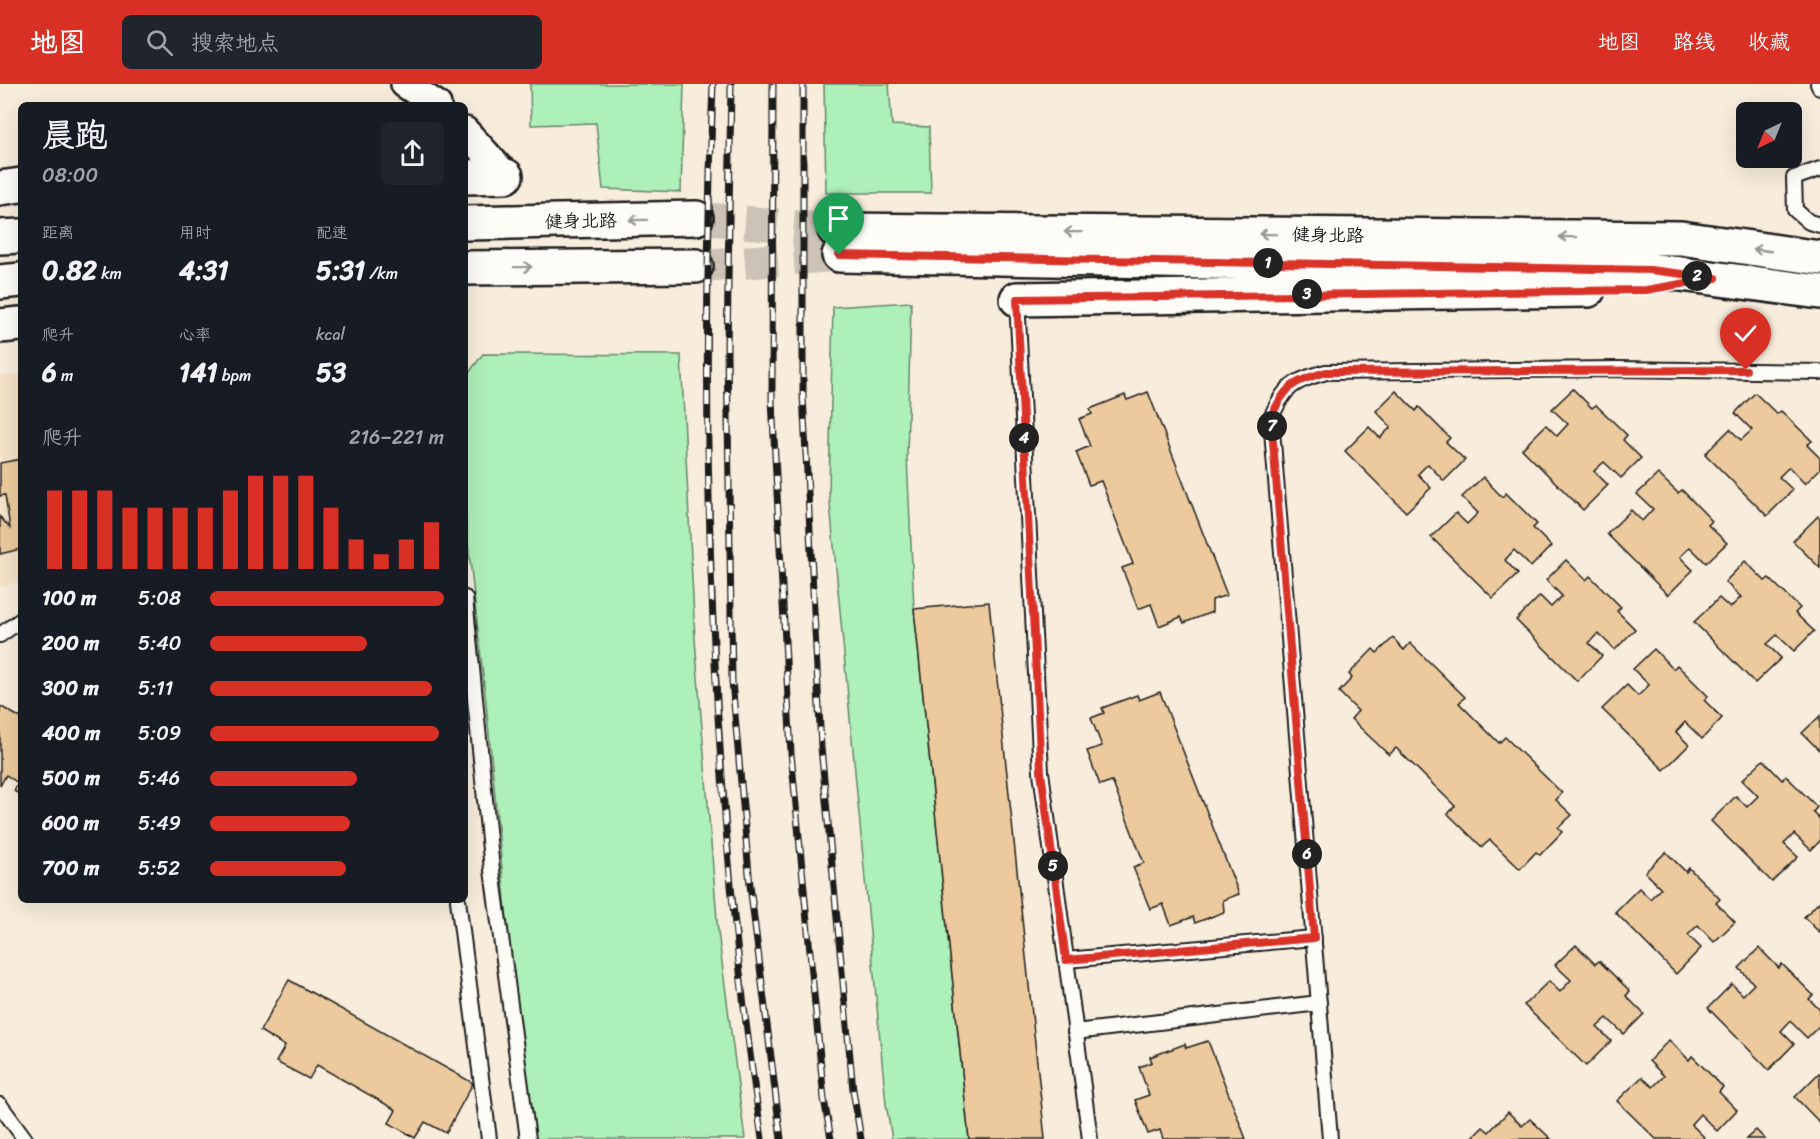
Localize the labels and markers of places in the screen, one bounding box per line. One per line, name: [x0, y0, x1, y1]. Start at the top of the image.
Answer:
pin: [813, 193, 864, 255]
pin: 1: [1253, 248, 1283, 278]
pin: 2: [1682, 261, 1712, 291]
pin: 3: [1292, 279, 1322, 309]
pin: [1720, 308, 1771, 370]
pin: 7: [1257, 411, 1287, 441]
pin: 4: [1009, 423, 1039, 453]
pin: 6: [1292, 839, 1322, 869]
pin: 5: [1038, 851, 1068, 881]

